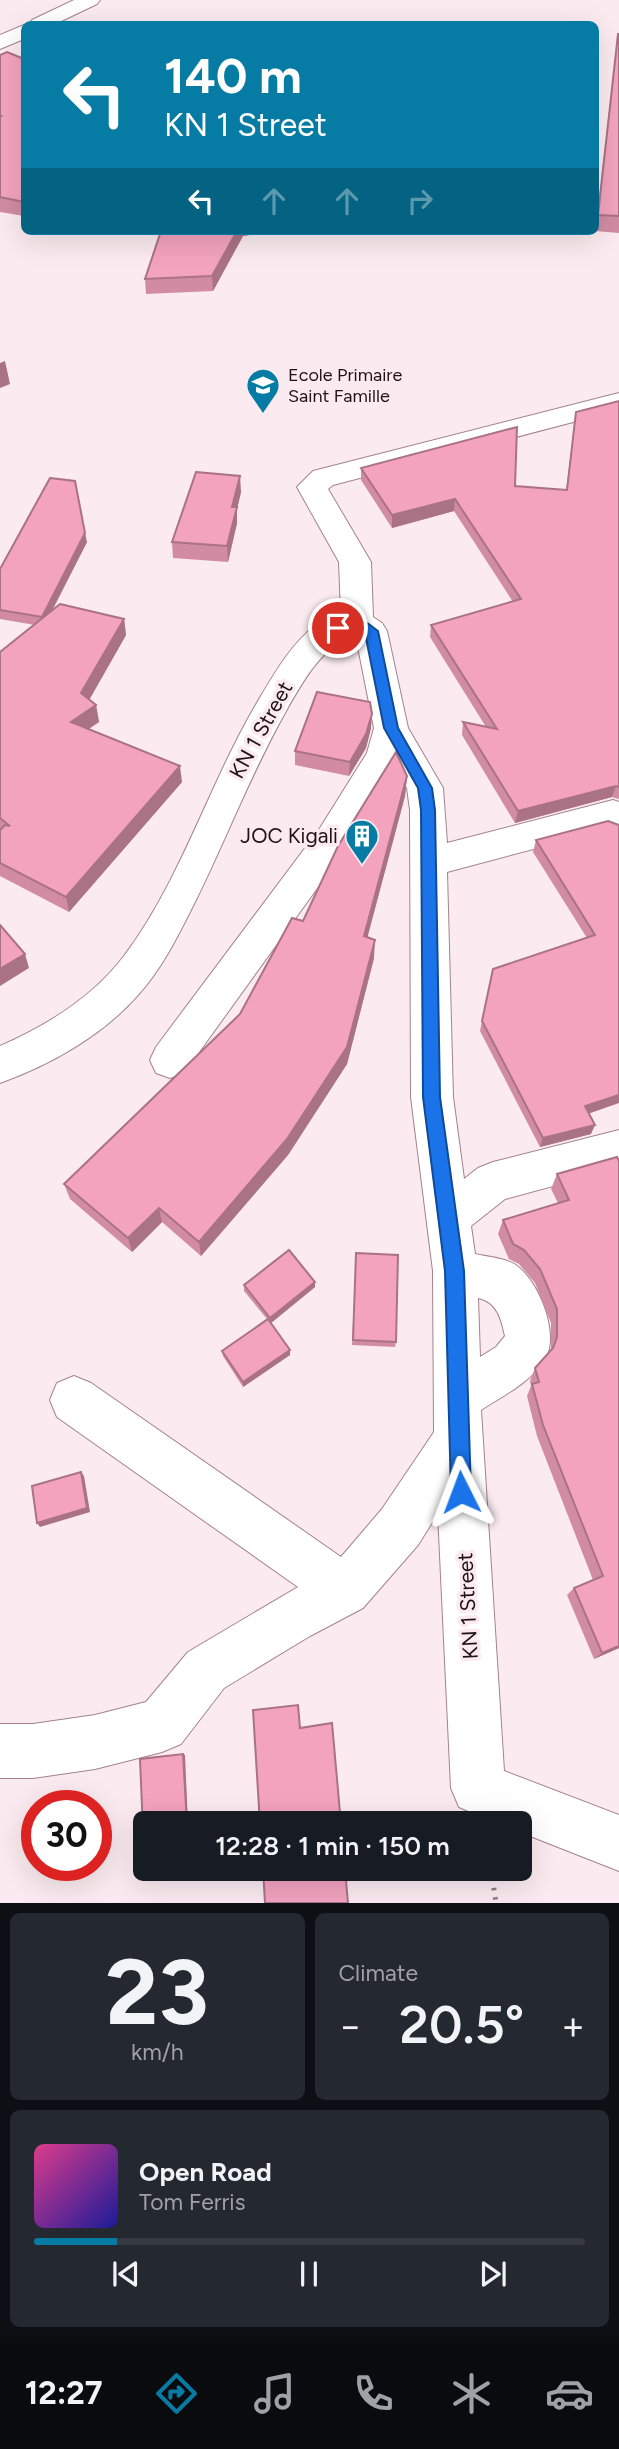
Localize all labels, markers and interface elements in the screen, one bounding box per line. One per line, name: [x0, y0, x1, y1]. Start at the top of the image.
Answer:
text: 140 m: [164, 46, 302, 105]
icon: left: [49, 49, 140, 140]
text: KN 1 Street: [164, 106, 327, 144]
icon: left: [182, 182, 220, 220]
icon: ahead: [255, 182, 293, 220]
icon: ahead: [328, 182, 366, 220]
icon: right: [401, 182, 439, 220]
place label: Ecole Primaire Saint Famille: [288, 364, 402, 407]
school or university icon: Ecole Primaire Saint Famille: [244, 366, 282, 415]
pin: [308, 598, 368, 658]
icon: arrive: [319, 609, 357, 647]
street label: KN 1 Street: [224, 677, 297, 783]
building icon: JOC Kigali: [343, 817, 381, 866]
place label: JOC Kigali: [240, 823, 338, 848]
position arrow: [424, 1455, 498, 1529]
street label: KN 1 Street: [452, 1552, 483, 1660]
speed limit sign: 30: [21, 1790, 112, 1881]
text: 12:28 · 1 min · 150 m: [215, 1830, 450, 1862]
text: 23: [106, 1938, 209, 2047]
text: Climate: [339, 1959, 418, 1987]
text: 20.5°: [399, 1994, 524, 2056]
text: −: [339, 2003, 362, 2049]
text: +: [561, 2003, 585, 2049]
text: km/h: [131, 2038, 184, 2066]
text: Open Road: [139, 2156, 272, 2188]
text: Tom Ferris: [139, 2188, 245, 2216]
icon: previous: [107, 2255, 145, 2293]
icon: pause: [290, 2255, 328, 2293]
icon: next: [474, 2255, 512, 2293]
icon: directions: [152, 2369, 201, 2418]
icon: music: [250, 2369, 299, 2418]
icon: phone: [349, 2369, 398, 2418]
icon: climate: [447, 2369, 496, 2418]
icon: car: [545, 2369, 594, 2418]
text: 12:27: [25, 2374, 103, 2412]

